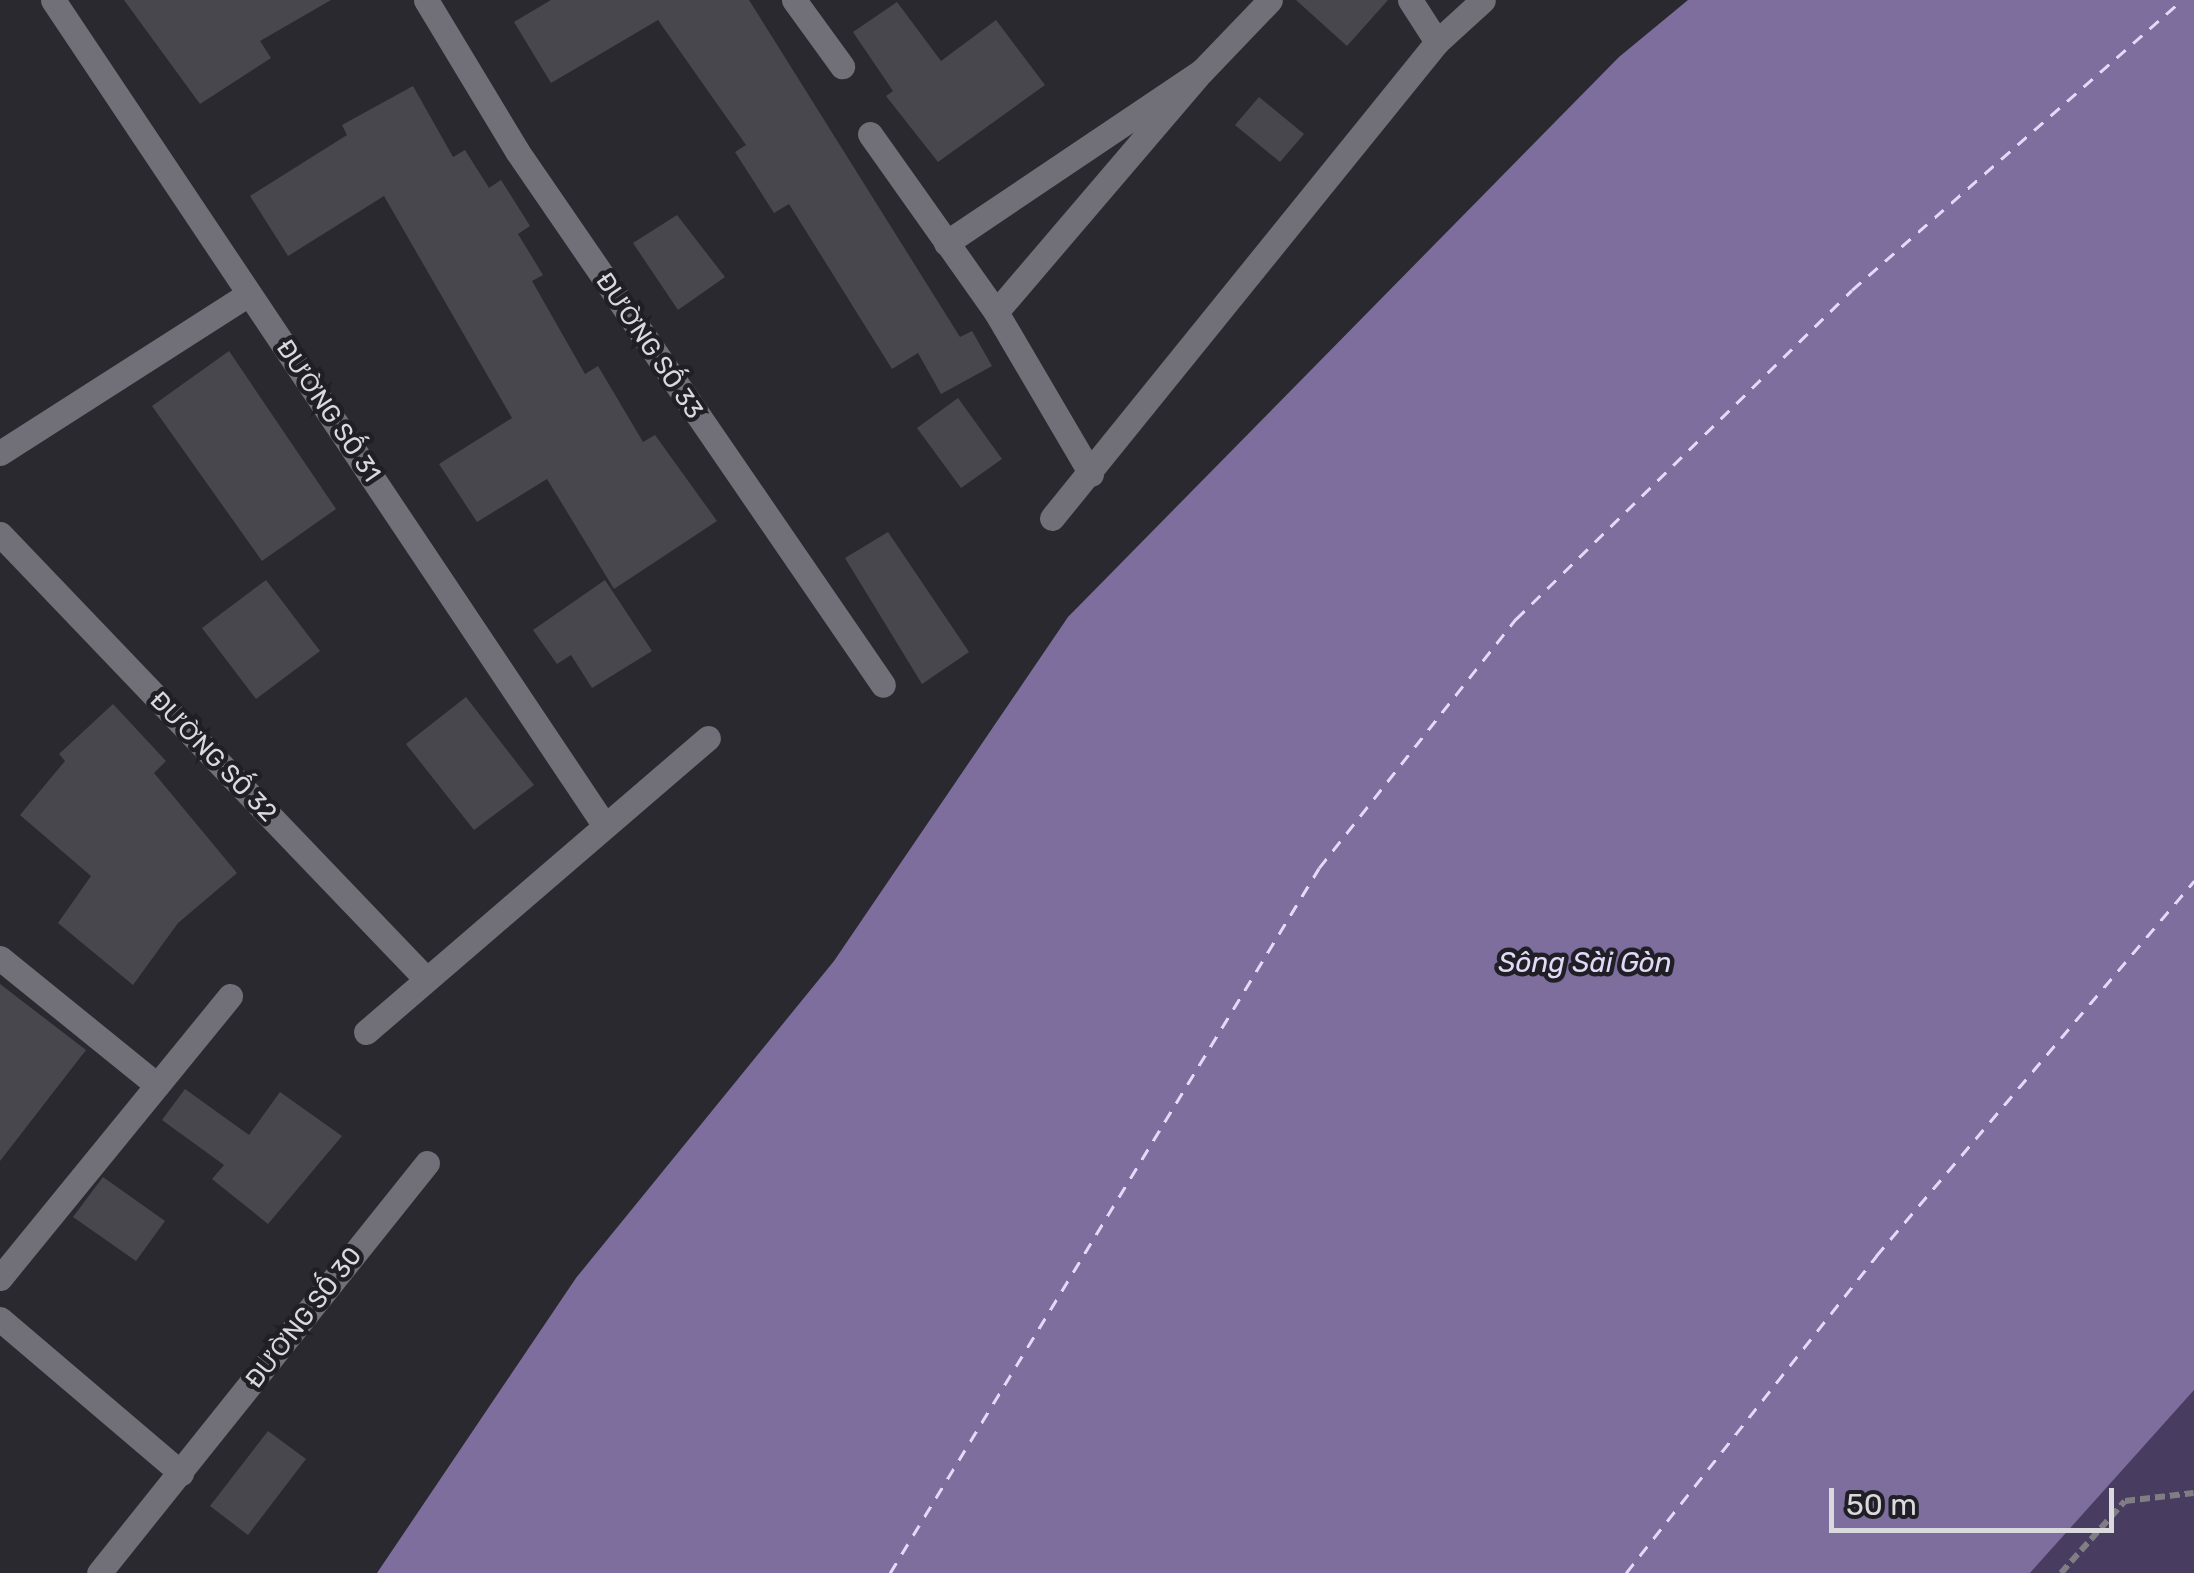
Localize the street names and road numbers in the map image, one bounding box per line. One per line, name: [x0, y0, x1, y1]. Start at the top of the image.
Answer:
street label: ĐƯỜNG SỐ 33: [589, 267, 709, 425]
street label: ĐƯỜNG SỐ 31: [270, 334, 386, 488]
street label: ĐƯỜNG SỐ 32: [143, 686, 283, 828]
street label: ĐƯỜNG SỐ 30: [240, 1242, 368, 1394]

